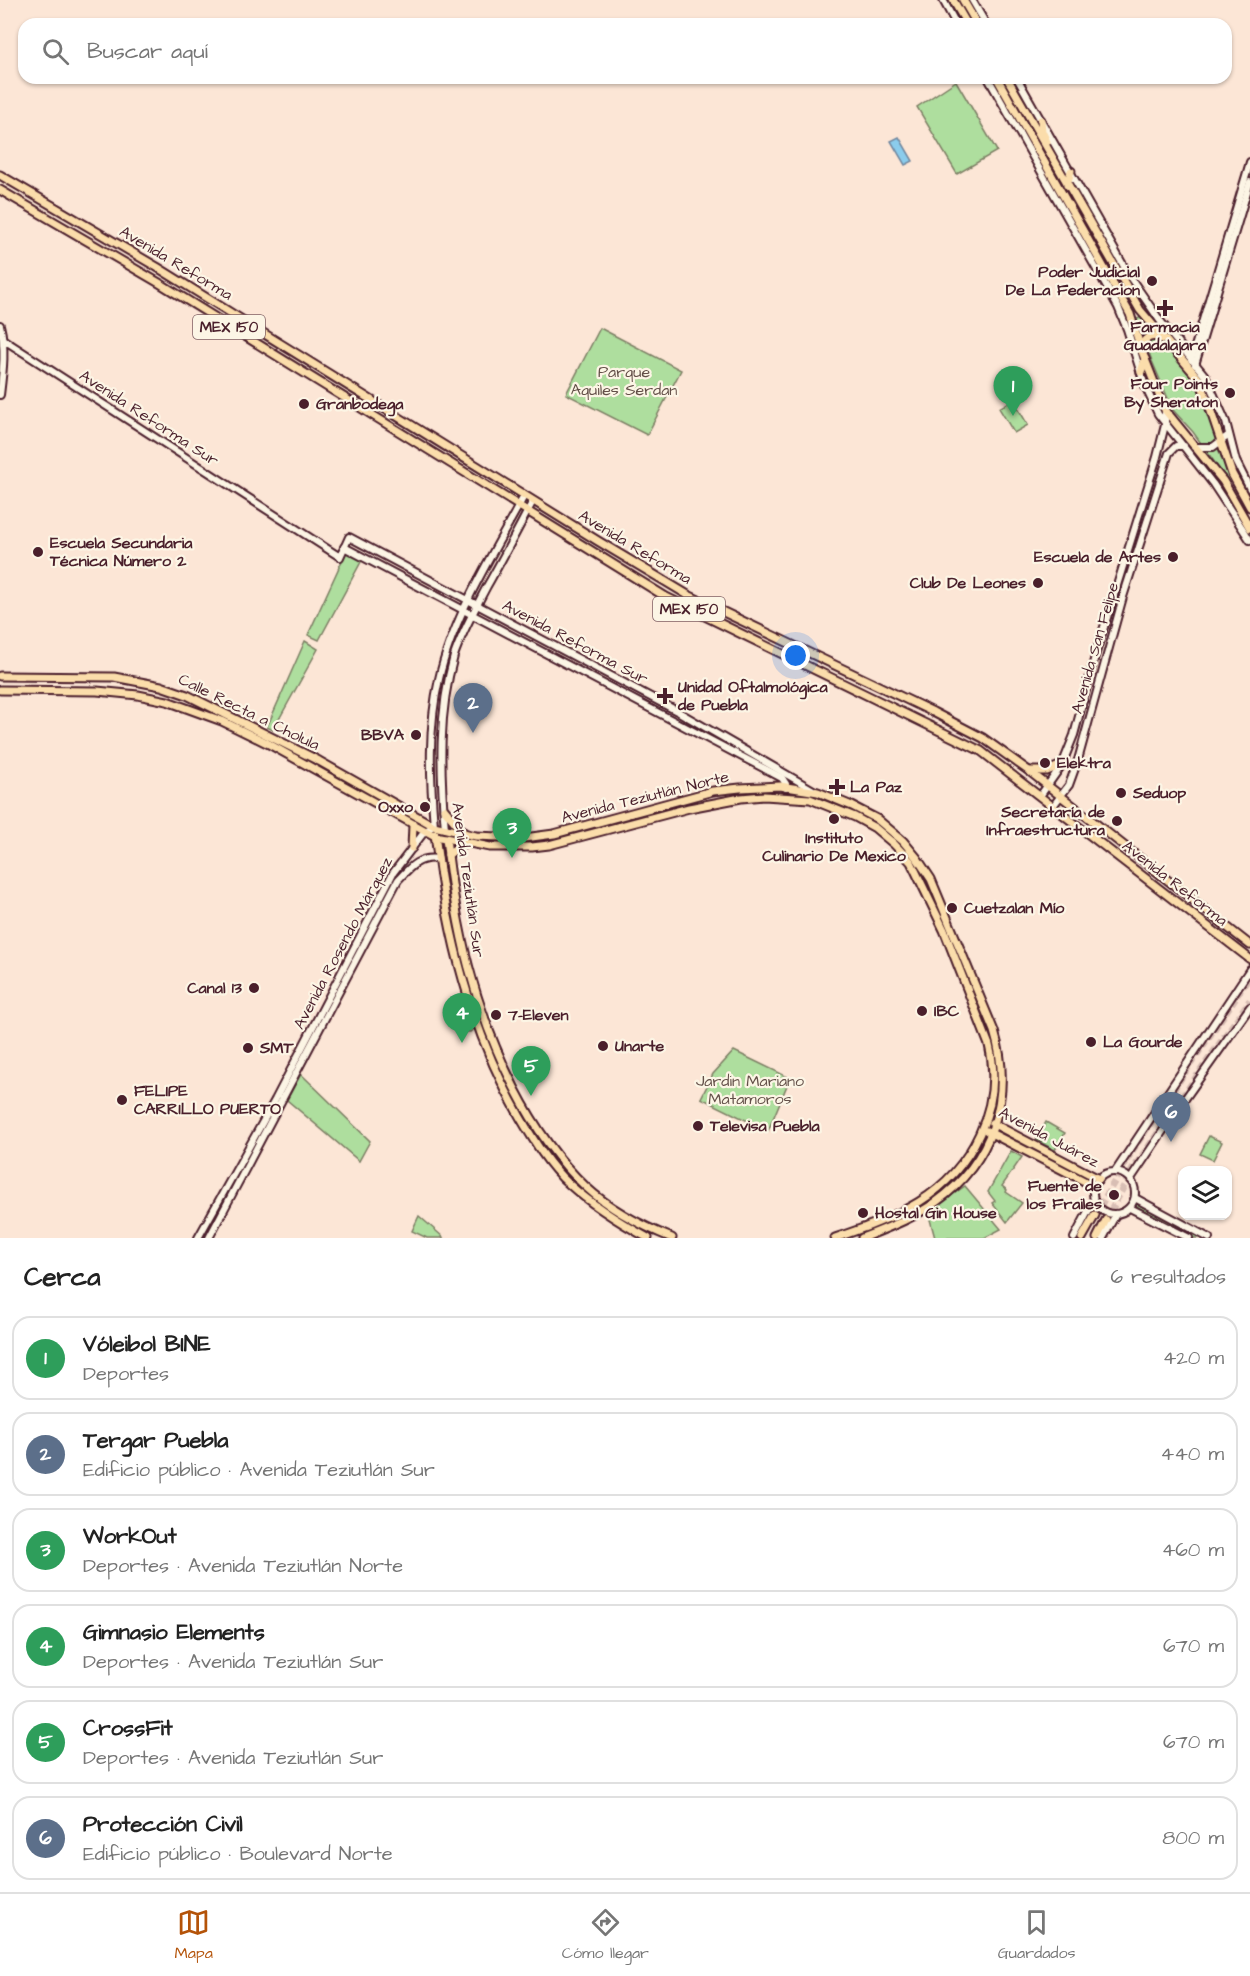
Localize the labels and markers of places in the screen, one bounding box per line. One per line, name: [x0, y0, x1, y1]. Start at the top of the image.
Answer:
place label: Poder Judicial De La Federacion: [1006, 261, 1140, 301]
marker: Poder Judicial De La Federacion: [1145, 274, 1159, 288]
marker: Farmacia Guadalajara: [1158, 301, 1172, 315]
place label: Farmacia Guadalajara: [1124, 316, 1207, 356]
pin: 1: [994, 366, 1032, 416]
place label: Four Points By Sheraton: [1124, 373, 1218, 414]
marker: Four Points By Sheraton: [1223, 386, 1237, 400]
place label: Granbodega: [316, 393, 404, 417]
marker: Granbodega: [297, 397, 311, 411]
place label: Escuela Secundaria Técnica Número 2: [49, 532, 193, 572]
marker: Escuela Secundaria Técnica Número 2: [31, 545, 45, 559]
place label: Escuela de Artes: [1034, 546, 1161, 568]
marker: Escuela de Artes: [1166, 550, 1180, 564]
place label: Club De Leones: [910, 572, 1026, 594]
marker: Club De Leones: [1031, 576, 1045, 590]
place label: Unidad Oftalmológica de Puebla: [677, 676, 828, 716]
pin: 2: [454, 684, 492, 733]
marker: Unidad Oftalmológica de Puebla: [656, 687, 674, 705]
place label: BBVA: [361, 724, 405, 746]
marker: BBVA: [409, 728, 423, 742]
place label: Elektra: [1057, 752, 1112, 774]
marker: Elektra: [1038, 756, 1052, 770]
place label: La Paz: [850, 776, 903, 798]
marker: La Paz: [828, 778, 846, 796]
place label: Seduop: [1132, 782, 1186, 804]
marker: Seduop: [1114, 786, 1128, 800]
place label: Oxxo: [378, 796, 414, 818]
marker: Oxxo: [418, 800, 432, 814]
place label: Secretaría de Infraestructura: [986, 801, 1106, 841]
pin: 3: [492, 808, 532, 858]
marker: Instituto Culinario De Mexico: [827, 812, 841, 826]
marker: Secretaría de Infraestructura: [1110, 814, 1124, 828]
place label: Instituto Culinario De Mexico: [762, 827, 907, 867]
place label: Cuetzalan Mío: [964, 897, 1065, 919]
marker: Cuetzalan Mío: [945, 901, 959, 915]
place label: Canal 13: [187, 977, 243, 999]
marker: Canal 13: [247, 981, 261, 995]
pin: 4: [442, 994, 482, 1043]
place label: IBC: [934, 1000, 960, 1022]
place label: 7-Eleven: [507, 1004, 568, 1026]
marker: IBC: [915, 1004, 929, 1018]
marker: 7-Eleven: [489, 1008, 503, 1022]
place label: La Gourde: [1103, 1031, 1183, 1053]
place label: Unarte: [615, 1035, 664, 1057]
marker: La Gourde: [1084, 1035, 1098, 1049]
place label: SMT: [259, 1037, 295, 1059]
marker: Unarte: [596, 1039, 610, 1053]
marker: SMT: [241, 1041, 255, 1055]
pin: 5: [512, 1046, 550, 1096]
place label: FELIPE CARRILLO PUERTO: [134, 1080, 281, 1120]
pin: 6: [1152, 1092, 1190, 1142]
marker: FELIPE CARRILLO PUERTO: [115, 1093, 129, 1107]
place label: Televisa Puebla: [709, 1115, 821, 1137]
marker: Televisa Puebla: [691, 1119, 705, 1133]
place label: Fuente de los Frailes: [1026, 1175, 1102, 1215]
marker: Fuente de los Frailes: [1107, 1188, 1121, 1202]
place label: Hostal Gin House: [875, 1202, 997, 1224]
marker: Hostal Gin House: [856, 1206, 870, 1220]

